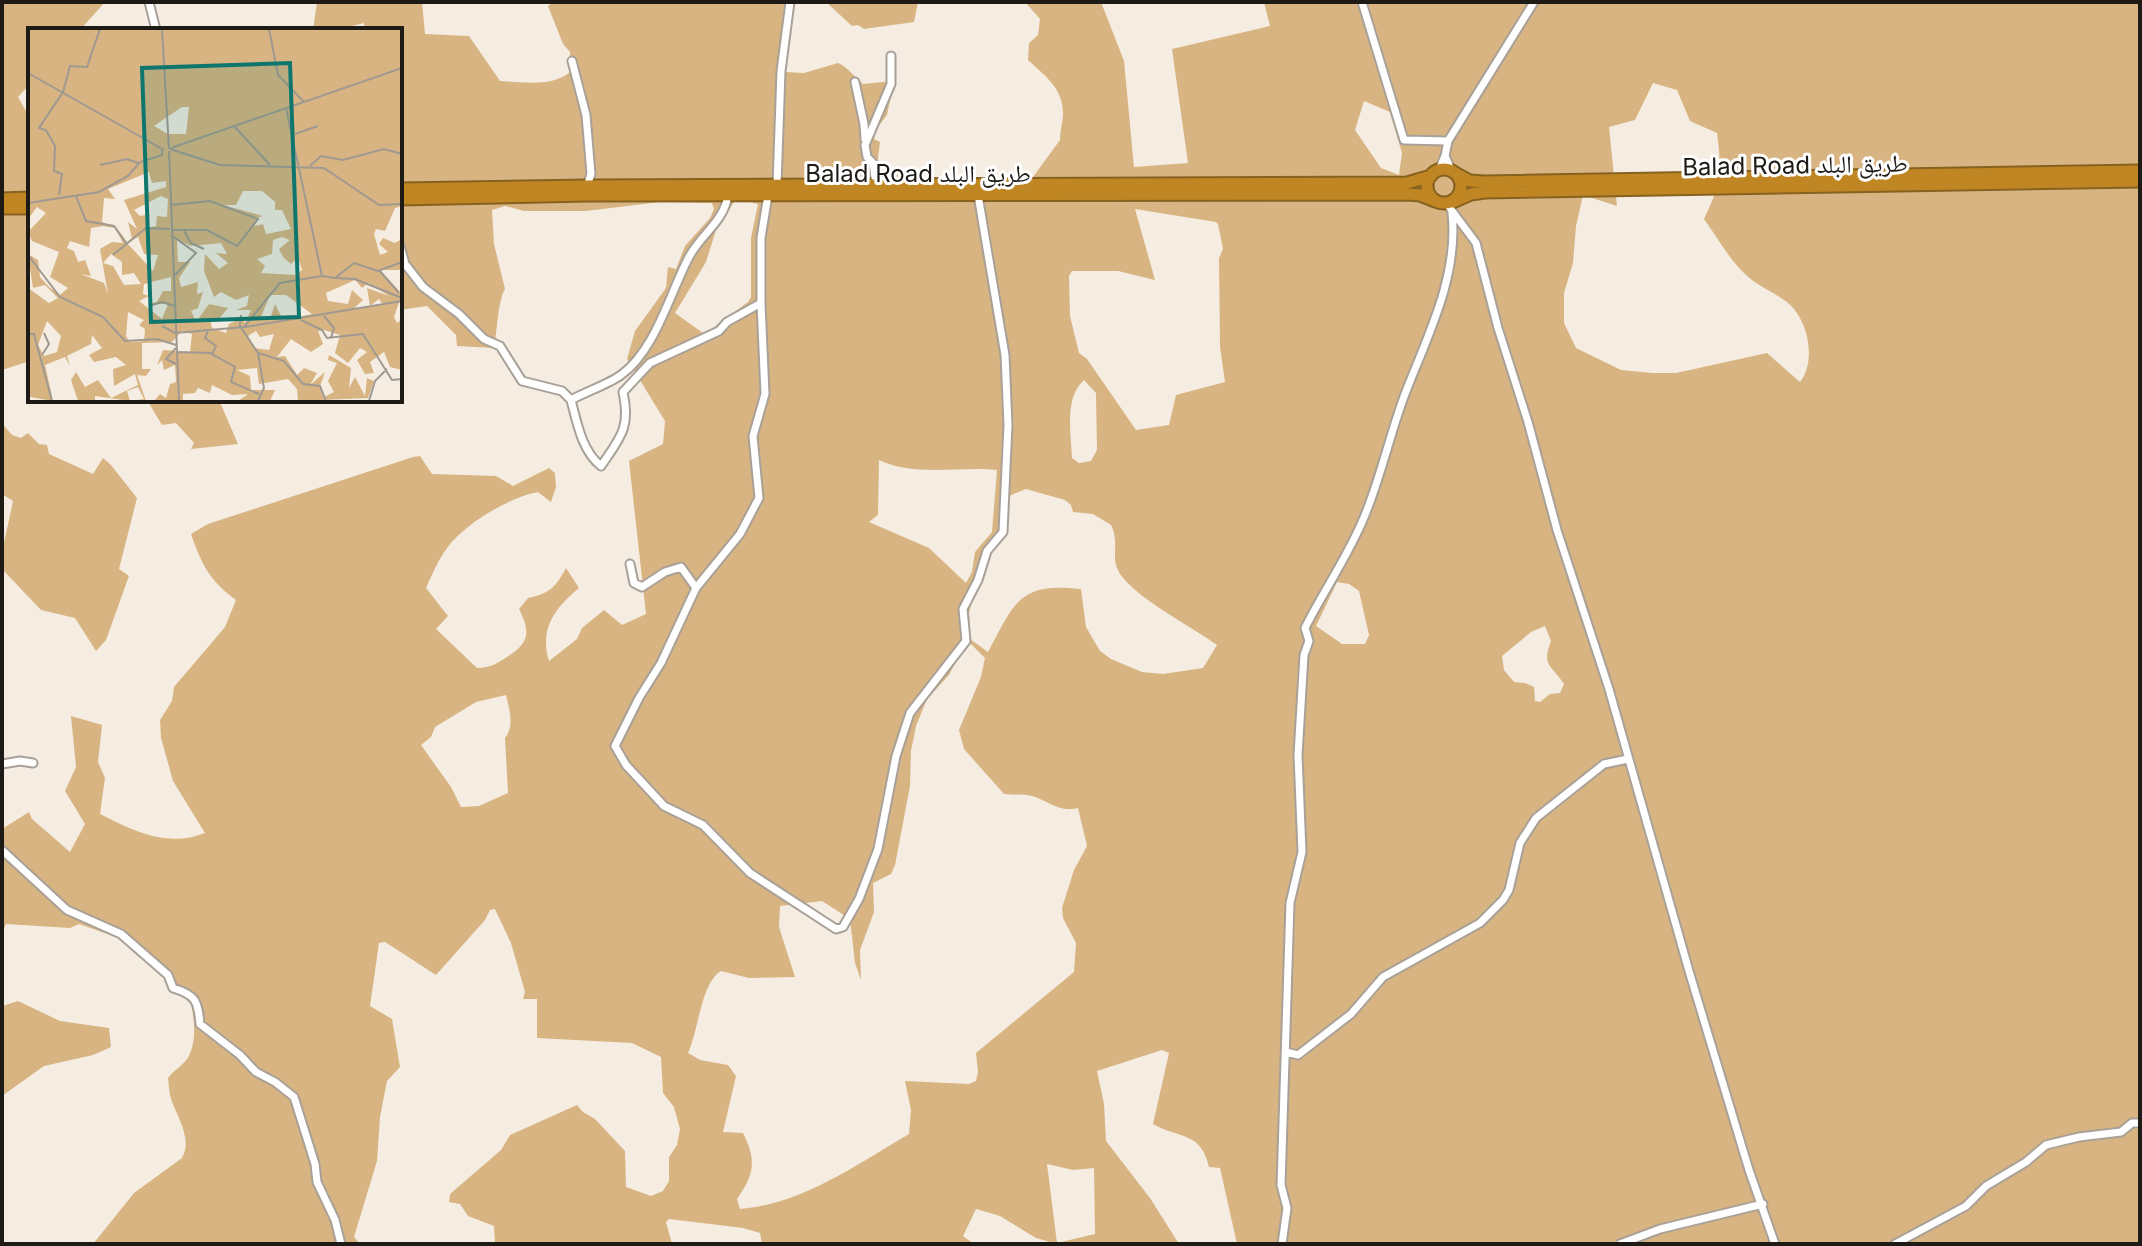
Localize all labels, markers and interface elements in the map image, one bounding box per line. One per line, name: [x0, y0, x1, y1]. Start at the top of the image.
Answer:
inset map: [28, 28, 402, 402]
street label: Balad Road طريق البلد: [1682, 149, 1908, 181]
street label: Balad Road طريق البلد: [805, 159, 1031, 188]

